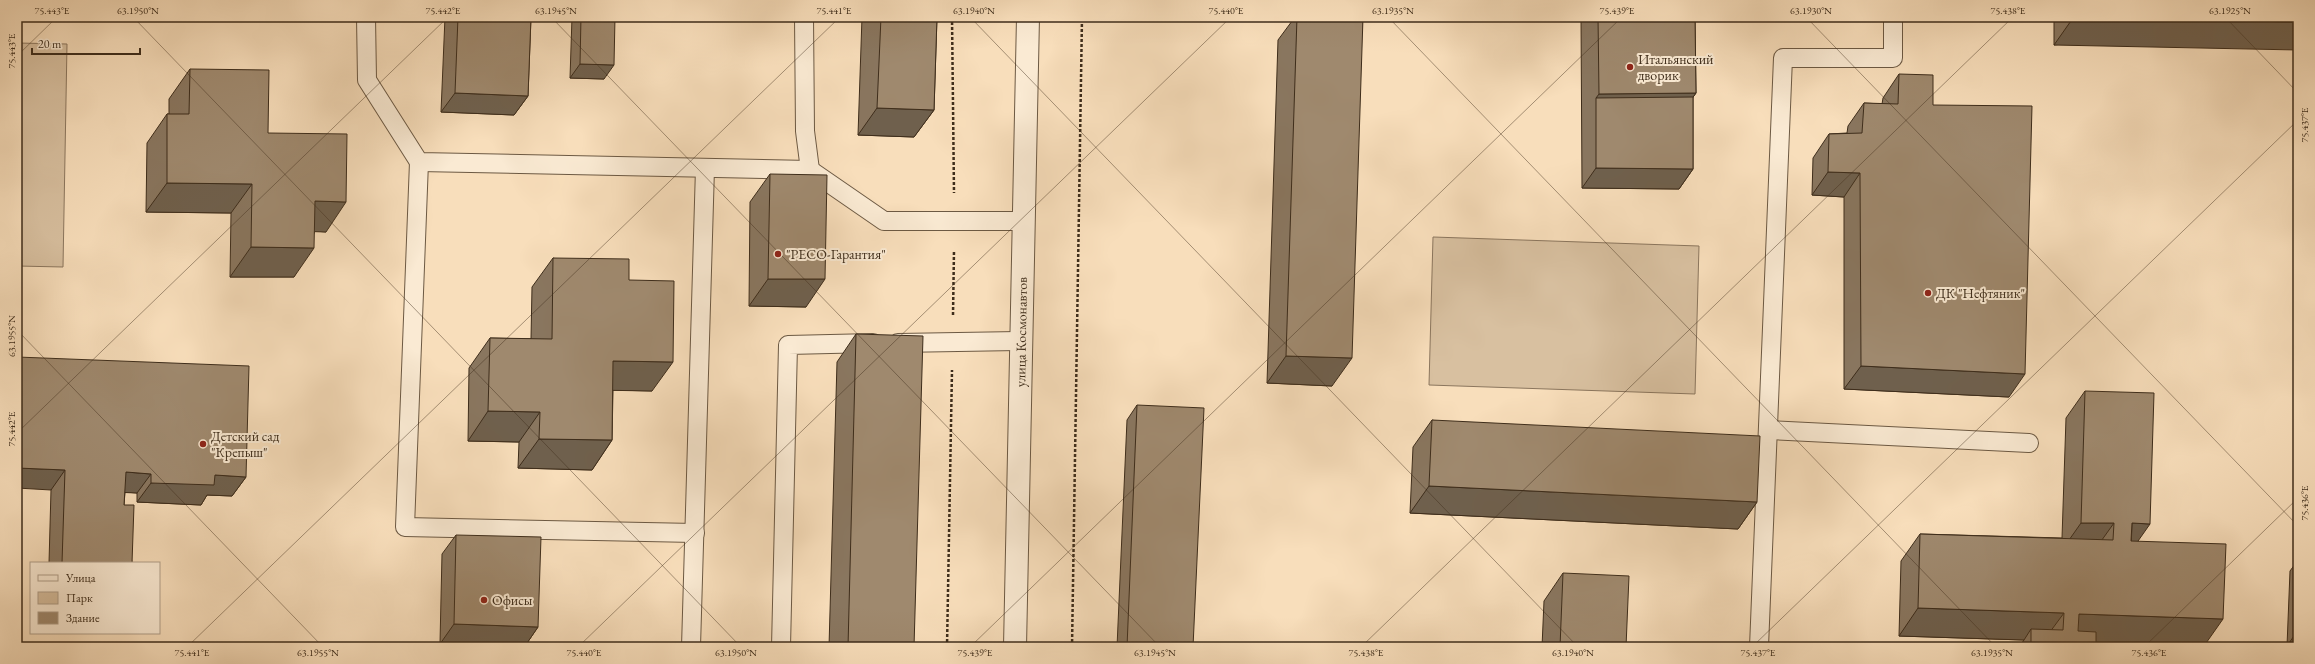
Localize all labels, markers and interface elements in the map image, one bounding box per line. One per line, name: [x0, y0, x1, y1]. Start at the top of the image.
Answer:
text: 75.443°E: [35, 4, 70, 17]
text: 63.1950°N: [117, 4, 159, 17]
text: 75.442°E: [426, 4, 461, 17]
text: 63.1945°N: [535, 4, 577, 17]
text: 75.441°E: [817, 4, 852, 17]
text: 63.1940°N: [953, 4, 995, 17]
text: 75.440°E: [1209, 4, 1244, 17]
text: 63.1935°N: [1372, 4, 1414, 17]
text: 75.439°E: [1600, 4, 1635, 17]
text: 63.1930°N: [1790, 4, 1832, 17]
text: 75.438°E: [1991, 4, 2026, 17]
text: 63.1925°N: [2209, 4, 2251, 17]
scale bar: [32, 30, 140, 56]
text: 75.443°E: [5, 33, 18, 68]
text: 20 m: [38, 36, 62, 52]
place label: Итальянский дворик: [1638, 50, 1714, 84]
marker: Итальянский дворик: [1625, 62, 1635, 72]
text: 75.437°E: [2298, 107, 2311, 142]
place label: "РЕСО-Гарантия": [786, 245, 886, 263]
marker: "РЕСО-Гарантия": [773, 249, 783, 259]
street label: улица Космонавтов: [1011, 277, 1031, 387]
place label: ДК "Нефтяник": [1936, 284, 2025, 302]
marker: ДК "Нефтяник": [1923, 288, 1933, 298]
text: 63.1955°N: [5, 315, 18, 357]
text: 75.442°E: [5, 411, 18, 446]
place label: Детский сад "Крепыш": [211, 427, 280, 461]
marker: Детский сад "Крепыш": [198, 439, 208, 449]
text: 75.436°E: [2298, 485, 2311, 520]
legend: [30, 562, 160, 634]
text: Улица: [65, 570, 96, 586]
text: Парк: [66, 590, 93, 606]
place label: Офисы: [492, 591, 533, 609]
marker: Офисы: [479, 595, 489, 605]
text: Здание: [66, 610, 100, 626]
text: 75.441°E: [175, 646, 210, 659]
text: 63.1955°N: [297, 646, 339, 659]
text: 75.440°E: [567, 646, 602, 659]
text: 63.1950°N: [715, 646, 757, 659]
text: 75.439°E: [958, 646, 993, 659]
text: 63.1945°N: [1134, 646, 1176, 659]
text: 75.438°E: [1349, 646, 1384, 659]
text: 63.1940°N: [1552, 646, 1594, 659]
text: 75.437°E: [1741, 646, 1776, 659]
text: 63.1935°N: [1971, 646, 2013, 659]
text: 75.436°E: [2132, 646, 2167, 659]

